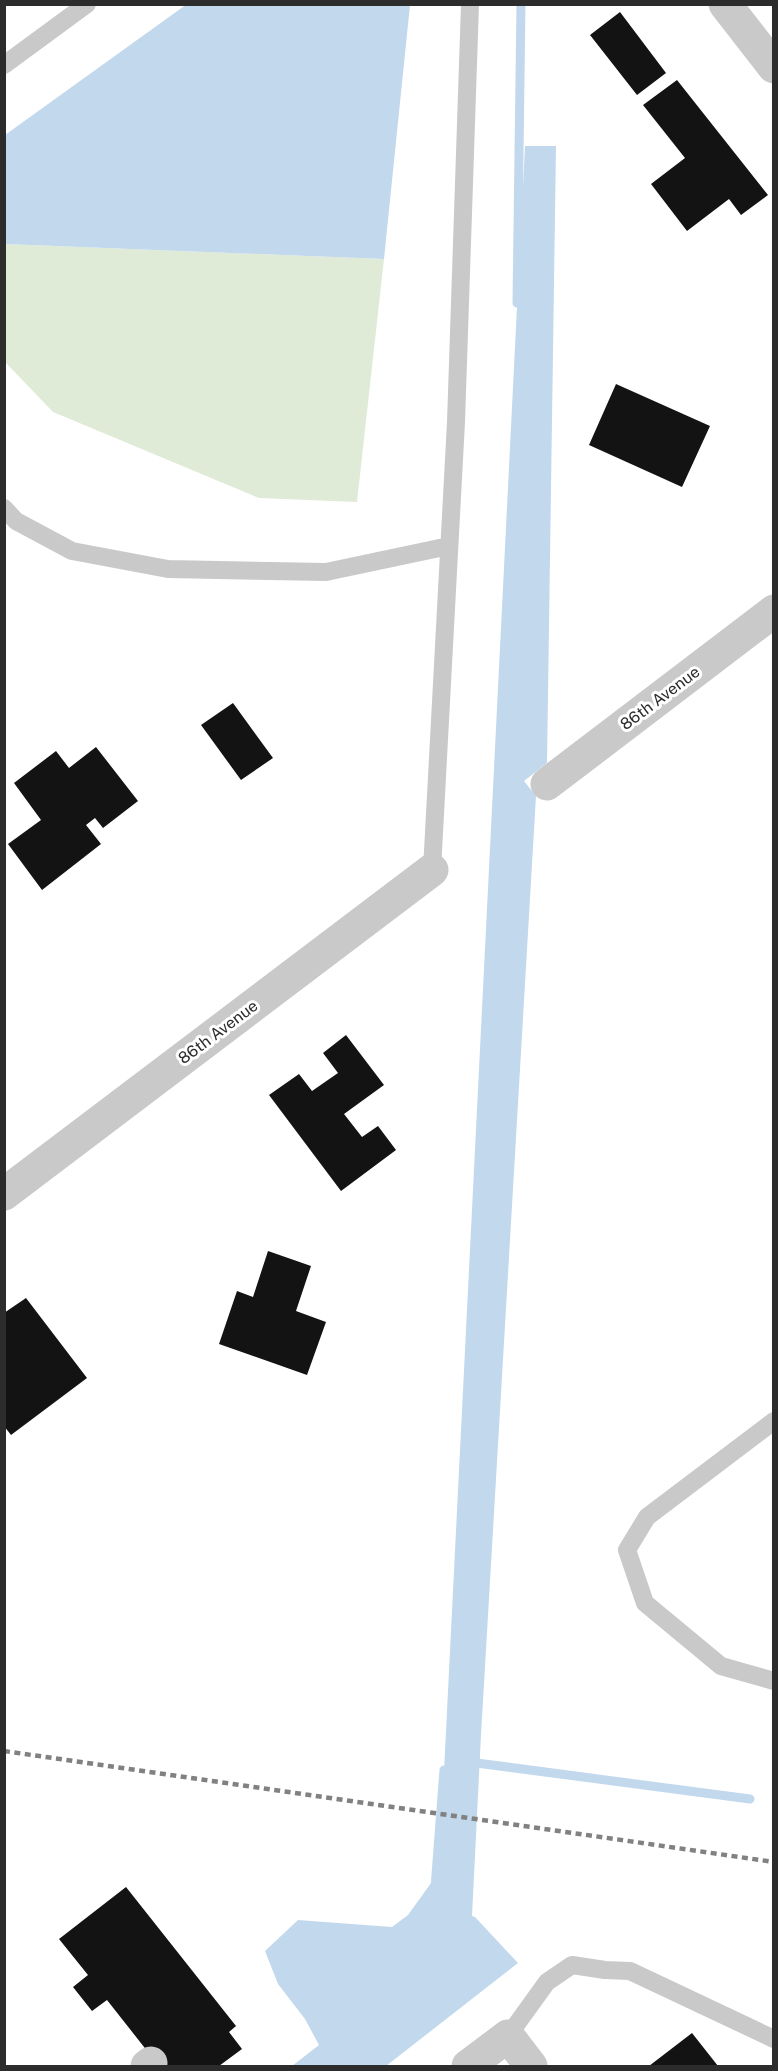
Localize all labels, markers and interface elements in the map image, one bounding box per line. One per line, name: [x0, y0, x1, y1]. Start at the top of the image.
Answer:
street label: 86th Avenue: [617, 662, 703, 734]
street label: 86th Avenue: [175, 996, 261, 1068]

